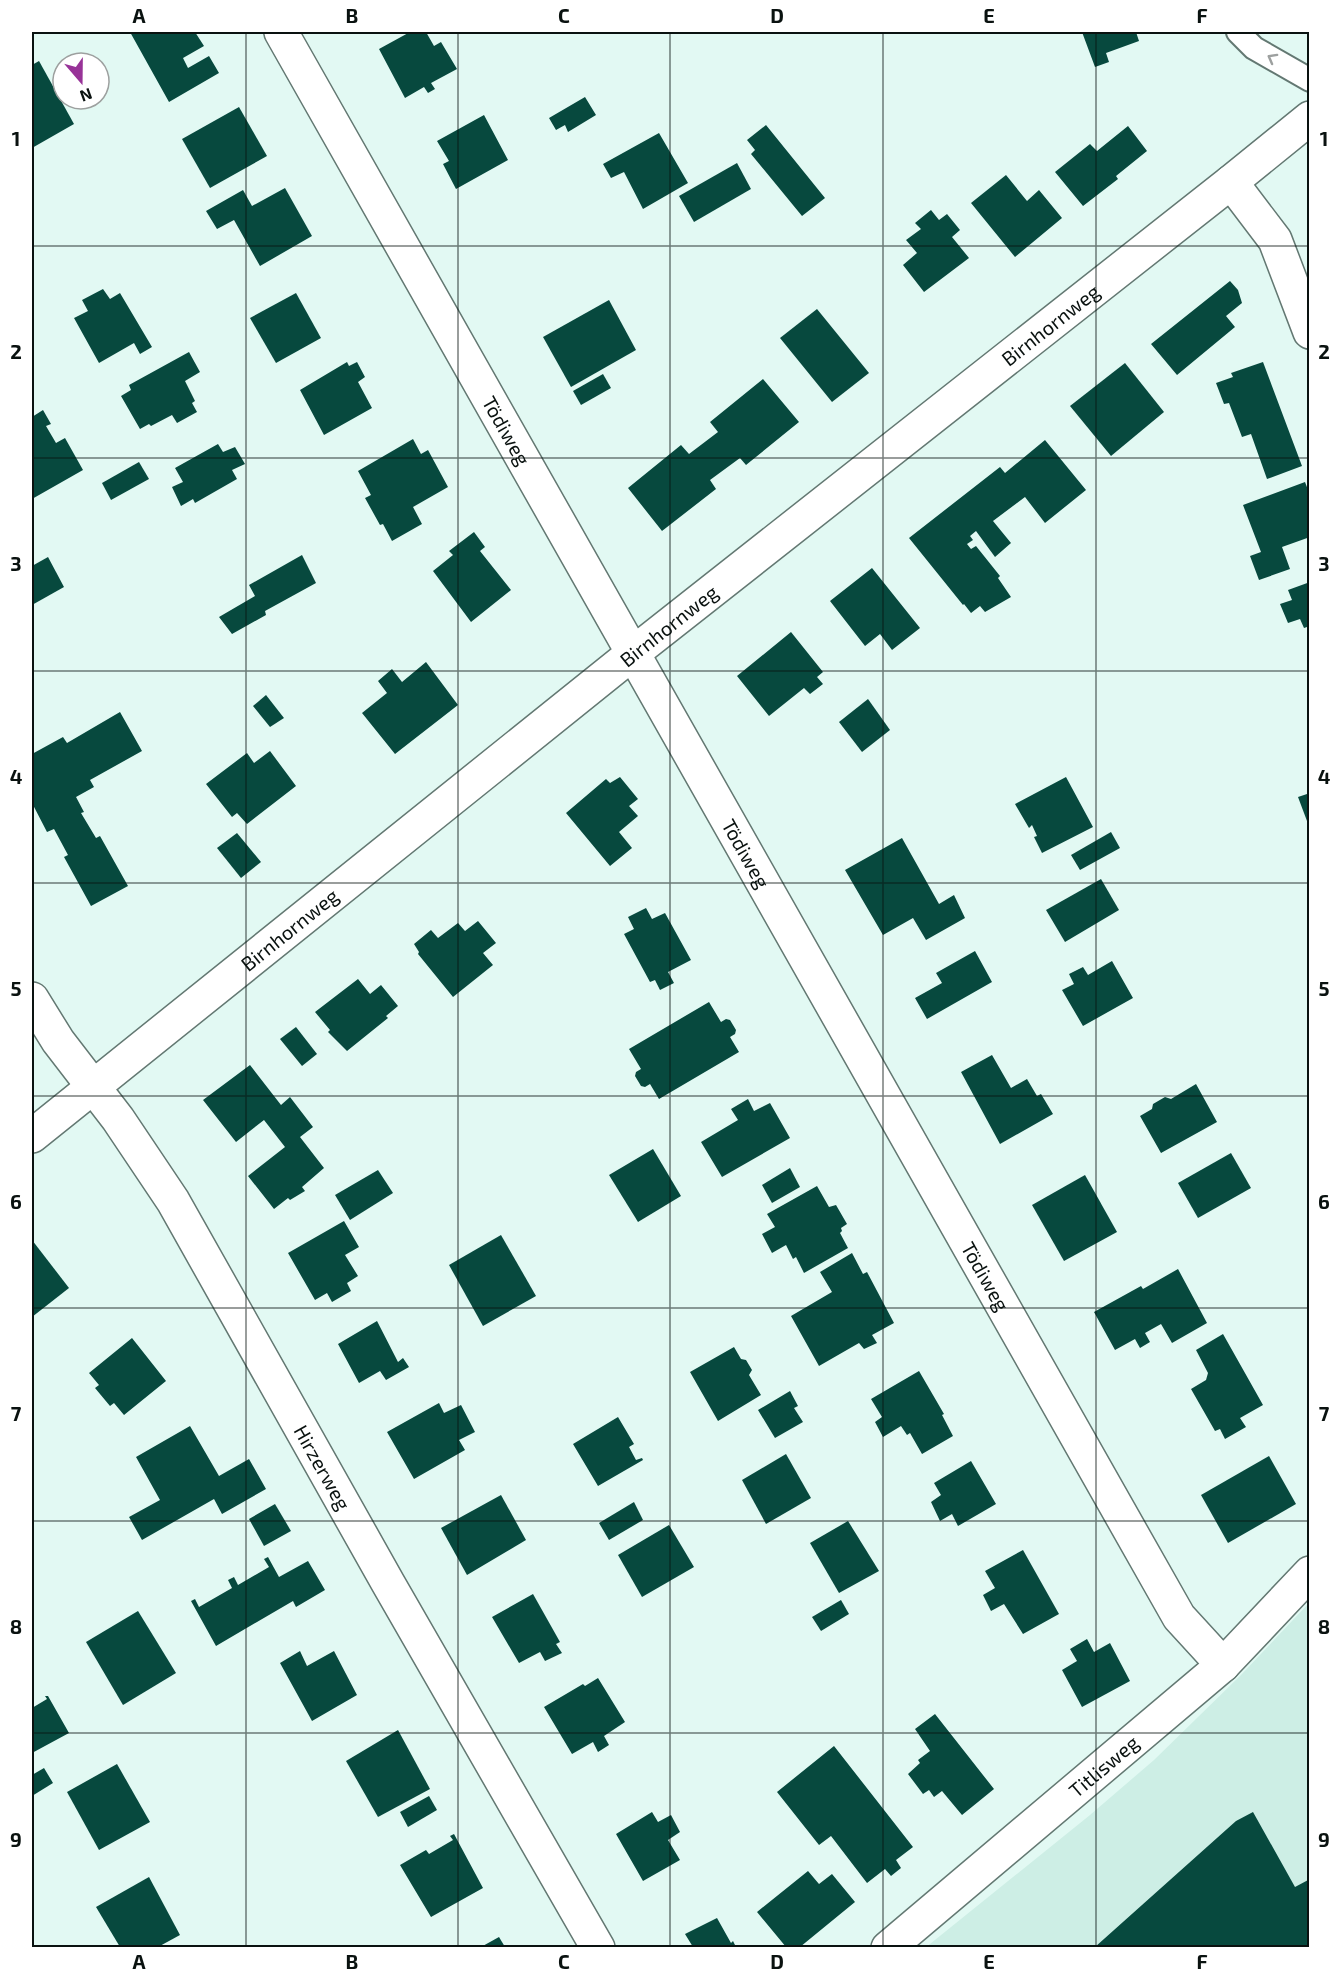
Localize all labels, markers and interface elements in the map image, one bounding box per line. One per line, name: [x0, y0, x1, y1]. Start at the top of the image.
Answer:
text: A: [132, 3, 146, 27]
text: B: [346, 3, 358, 27]
text: C: [558, 3, 570, 27]
text: D: [770, 3, 784, 27]
text: E: [983, 3, 995, 27]
text: F: [1196, 3, 1208, 27]
north arrow: [51, 51, 111, 111]
one-way arrow: [1267, 54, 1278, 65]
text: N: [78, 85, 95, 106]
text: 1: [12, 126, 20, 150]
text: 1: [1320, 126, 1328, 150]
street label: Birnhornweg: [996, 279, 1104, 370]
text: 2: [10, 339, 22, 363]
text: 2: [1318, 339, 1330, 363]
street label: Tödiweg: [478, 392, 536, 469]
text: 3: [10, 551, 22, 575]
text: 3: [1318, 551, 1330, 575]
street label: Birnhornweg: [615, 579, 722, 671]
text: 4: [10, 764, 23, 788]
text: 4: [1318, 764, 1331, 788]
street label: Tödiweg: [717, 815, 775, 892]
street label: Birnhornweg: [236, 883, 343, 976]
text: 5: [10, 976, 22, 1000]
text: 5: [1318, 976, 1330, 1000]
text: 6: [10, 1189, 22, 1213]
text: 6: [1318, 1189, 1330, 1213]
street label: Tödiweg: [957, 1237, 1015, 1315]
text: 7: [11, 1401, 22, 1425]
text: 7: [1319, 1401, 1330, 1425]
street label: Hirzerweg: [289, 1420, 356, 1514]
text: 8: [10, 1614, 22, 1638]
text: 8: [1318, 1614, 1330, 1638]
street label: Titlisweg: [1064, 1730, 1143, 1802]
text: 9: [10, 1827, 22, 1851]
text: 9: [1318, 1827, 1330, 1851]
text: A: [132, 1949, 146, 1973]
text: B: [346, 1949, 358, 1973]
text: C: [558, 1949, 570, 1973]
text: D: [770, 1949, 784, 1973]
text: E: [983, 1949, 995, 1973]
text: F: [1196, 1949, 1208, 1973]

